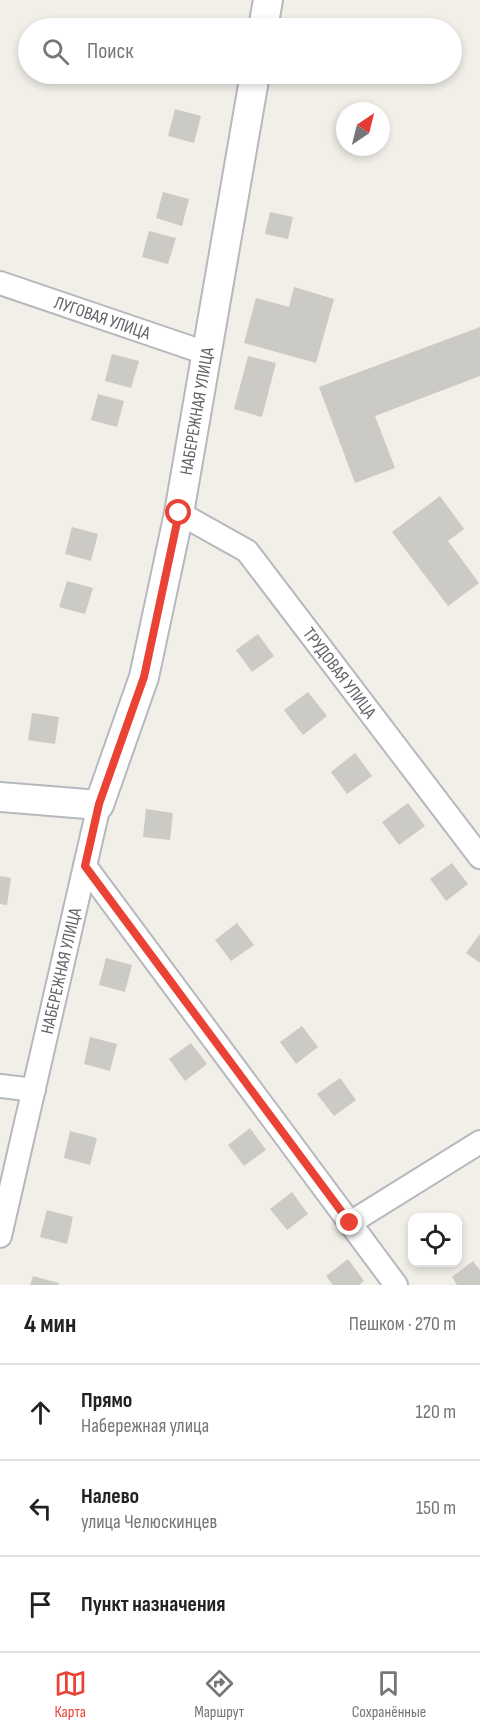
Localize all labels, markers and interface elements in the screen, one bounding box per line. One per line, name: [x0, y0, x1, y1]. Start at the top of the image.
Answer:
search box: [18, 18, 462, 84]
icon: search: [39, 35, 72, 68]
text: Поиск: [87, 38, 133, 65]
north arrow: [336, 102, 390, 156]
street label: ЛУГОВАЯ УЛИЦА: [51, 292, 153, 344]
street label: НАБЕРЕЖНАЯ УЛИЦА: [176, 346, 219, 477]
route start: [165, 499, 191, 525]
street label: ТРУДОВАЯ УЛИЦА: [298, 624, 381, 723]
street label: НАБЕРЕЖНАЯ УЛИЦА: [37, 906, 86, 1036]
route end: [336, 1209, 362, 1235]
map controls: [408, 1213, 462, 1267]
button: locate: [408, 1213, 462, 1267]
text: 4 мин: [24, 1309, 76, 1340]
text: Пешком · 270 m: [349, 1312, 456, 1336]
text: Прямо: [81, 1387, 132, 1414]
icon: ahead: [24, 1396, 57, 1429]
text: 120 m: [416, 1400, 456, 1424]
text: Набережная улица: [81, 1414, 209, 1438]
text: Налево: [81, 1483, 139, 1510]
icon: left: [24, 1492, 57, 1525]
text: 150 m: [416, 1496, 456, 1520]
text: улица Челюскинцев: [81, 1510, 217, 1534]
icon: arrive: [24, 1588, 57, 1621]
text: Пункт назначения: [81, 1591, 225, 1618]
tab: Карта: [54, 1667, 87, 1722]
tab: Маршрут: [194, 1667, 244, 1722]
tab: Сохранённые: [352, 1667, 426, 1722]

